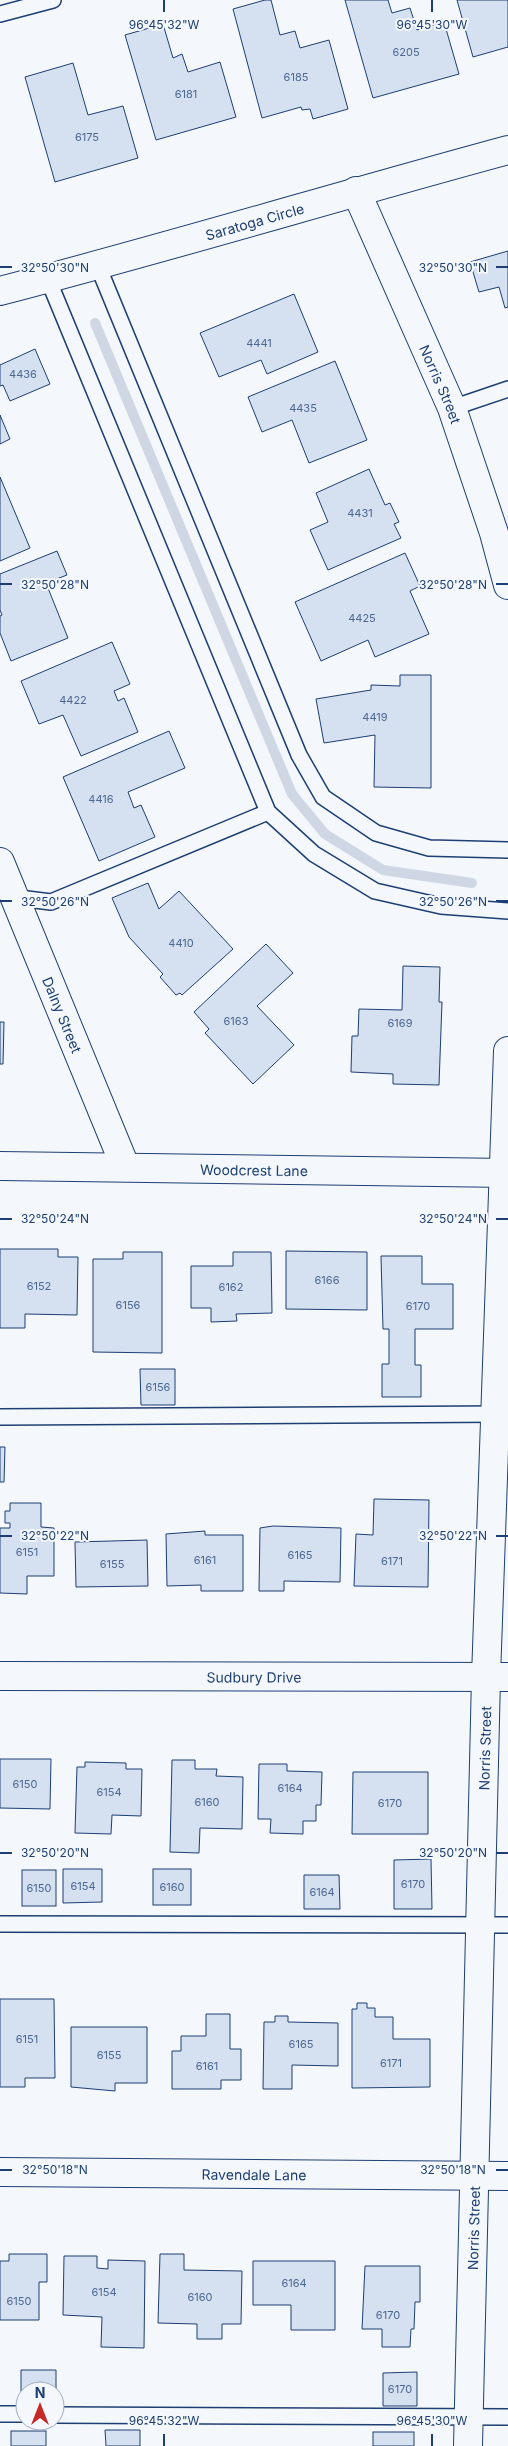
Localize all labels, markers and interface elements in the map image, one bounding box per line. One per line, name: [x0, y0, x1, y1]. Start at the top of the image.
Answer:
text: 96°45'32"W: [129, 17, 199, 32]
text: 96°45'30"W: [397, 17, 468, 32]
house number: 6205: [392, 45, 420, 59]
house number: 6185: [284, 70, 309, 84]
house number: 6181: [175, 87, 197, 101]
house number: 6175: [75, 130, 99, 144]
street label: Saratoga Circle: [203, 199, 306, 243]
text: 32°50'30"N: [21, 260, 89, 275]
text: 32°50'30"N: [419, 260, 487, 275]
house number: 4441: [246, 336, 272, 350]
street label: Norris Street: [417, 342, 465, 426]
house number: 4436: [9, 367, 37, 381]
house number: 4435: [289, 401, 317, 415]
house number: 4431: [347, 506, 373, 520]
text: 32°50'28"N: [21, 577, 89, 592]
text: 32°50'28"N: [419, 577, 487, 592]
house number: 4425: [348, 611, 376, 625]
house number: 4422: [59, 693, 87, 707]
house number: 4419: [362, 710, 388, 724]
house number: 4416: [88, 792, 114, 806]
text: 32°50'26"N: [21, 894, 89, 909]
text: 32°50'26"N: [419, 894, 487, 909]
house number: 4410: [168, 936, 194, 950]
street label: Dalny Street: [40, 974, 86, 1056]
house number: 6163: [224, 1014, 249, 1028]
house number: 6169: [388, 1016, 413, 1030]
street label: Woodcrest Lane: [200, 1160, 308, 1179]
text: 32°50'24"N: [21, 1211, 89, 1226]
text: 32°50'24"N: [419, 1211, 487, 1226]
house number: 6166: [315, 1273, 340, 1287]
house number: 6152: [27, 1279, 51, 1293]
house number: 6162: [219, 1280, 243, 1294]
house number: 6156: [116, 1298, 141, 1312]
house number: 6170: [406, 1299, 430, 1313]
house number: 6156: [146, 1380, 171, 1394]
text: 32°50'22"N: [21, 1528, 89, 1543]
text: 32°50'22"N: [419, 1528, 487, 1543]
house number: 6151: [16, 1545, 38, 1559]
house number: 6165: [288, 1548, 313, 1562]
house number: 6161: [194, 1553, 216, 1567]
house number: 6171: [381, 1554, 403, 1568]
house number: 6155: [100, 1557, 125, 1571]
street label: Sudbury Drive: [207, 1668, 301, 1685]
street label: Norris Street: [475, 1705, 494, 1791]
house number: 6150: [13, 1777, 38, 1791]
house number: 6164: [277, 1781, 303, 1795]
house number: 6154: [96, 1785, 122, 1799]
house number: 6160: [194, 1795, 220, 1809]
house number: 6170: [378, 1796, 402, 1810]
text: 32°50'20"N: [21, 1845, 89, 1860]
text: 32°50'20"N: [419, 1845, 487, 1860]
house number: 6170: [401, 1877, 425, 1891]
house number: 6154: [70, 1879, 96, 1893]
house number: 6160: [159, 1880, 185, 1894]
house number: 6150: [27, 1881, 52, 1895]
house number: 6164: [309, 1885, 335, 1899]
house number: 6151: [16, 2032, 38, 2046]
house number: 6165: [289, 2037, 314, 2051]
house number: 6155: [97, 2048, 122, 2062]
house number: 6171: [380, 2056, 402, 2070]
house number: 6161: [196, 2059, 218, 2073]
text: 32°50'18"N: [22, 2162, 88, 2177]
text: 32°50'18"N: [420, 2162, 486, 2177]
street label: Ravendale Lane: [201, 2165, 306, 2183]
street label: Norris Street: [464, 2185, 483, 2270]
house number: 6164: [281, 2276, 307, 2290]
house number: 6154: [91, 2285, 117, 2299]
house number: 6160: [187, 2290, 213, 2304]
house number: 6150: [7, 2294, 32, 2308]
house number: 6170: [376, 2308, 400, 2322]
north arrow: [15, 2381, 65, 2431]
house number: 6170: [388, 2382, 412, 2396]
text: N: [35, 2384, 45, 2401]
text: 96°45'32"W: [129, 2413, 199, 2428]
text: 96°45'30"W: [397, 2413, 468, 2428]

